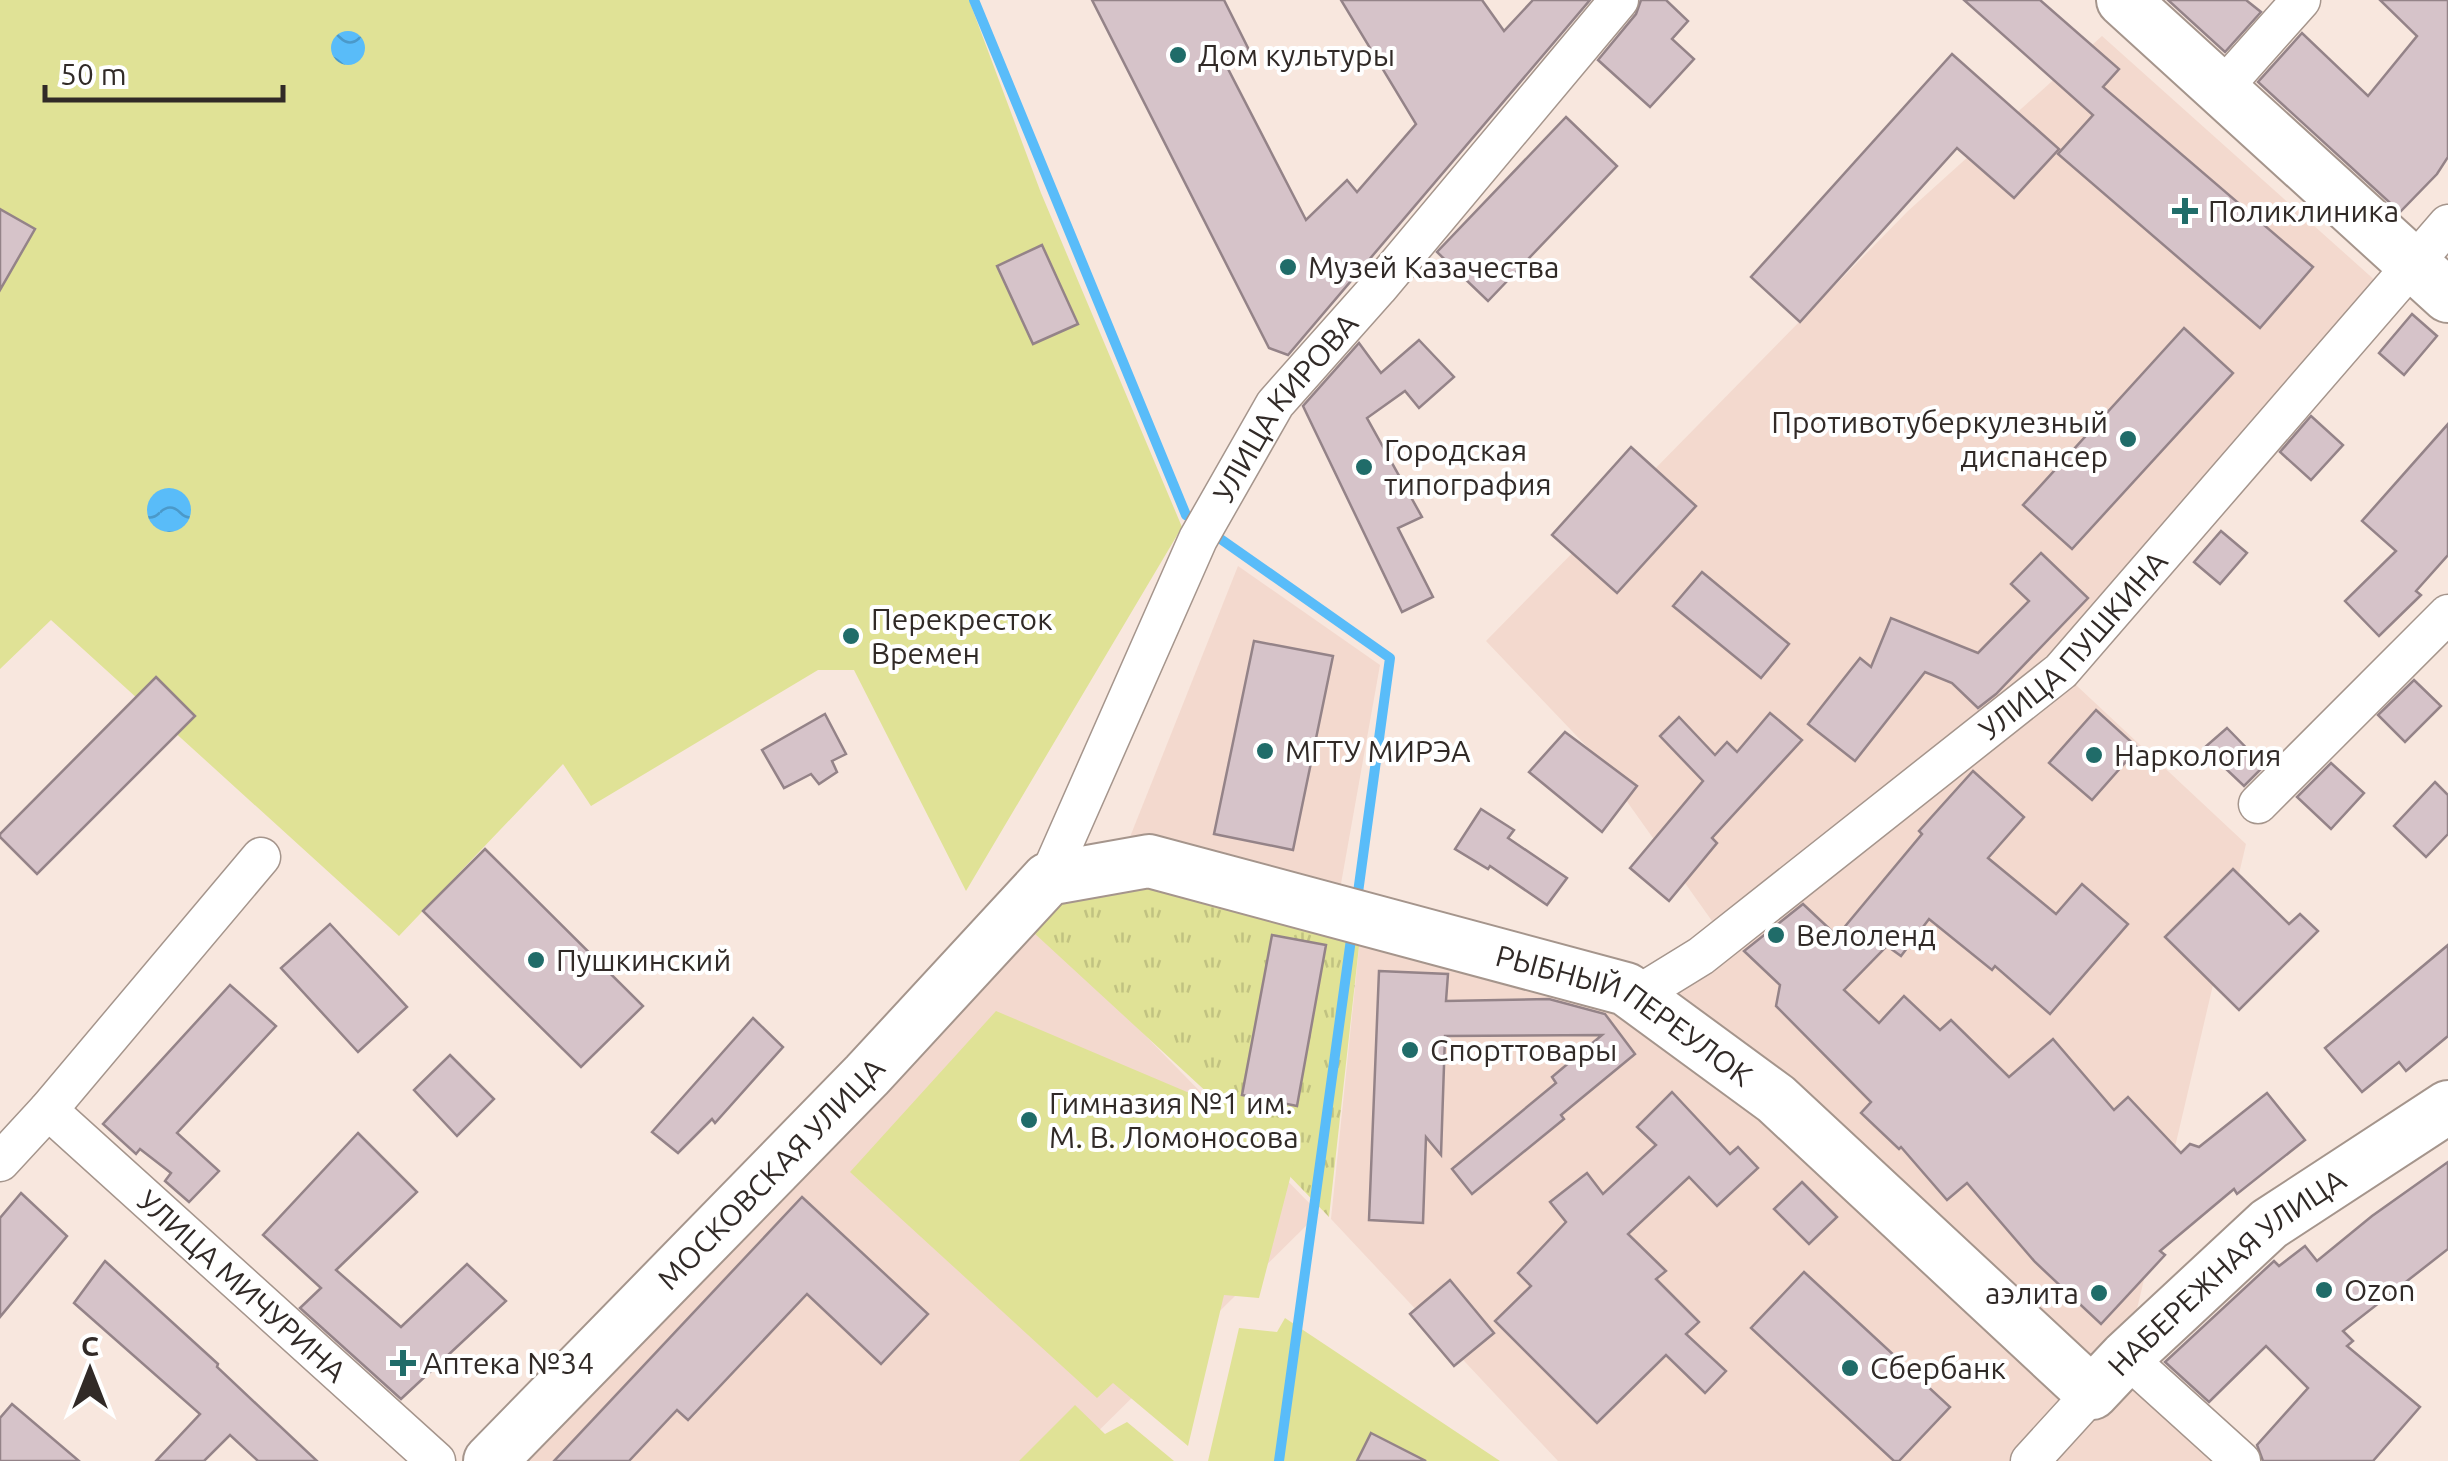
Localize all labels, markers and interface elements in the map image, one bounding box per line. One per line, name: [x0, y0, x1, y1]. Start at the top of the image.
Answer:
place label: Дом культуры: [1198, 38, 1395, 72]
scale bar: [45, 40, 282, 102]
marker: Дом культуры: [1167, 44, 1189, 66]
text: 50 m: [60, 57, 127, 91]
place label: Поликлиника: [2208, 194, 2399, 228]
marker: Поликлиника: [2172, 198, 2198, 224]
place label: Музей Казачества: [1308, 250, 1559, 284]
marker: Музей Казачества: [1277, 256, 1299, 278]
street label: УЛИЦА КИРОВА: [1206, 306, 1365, 508]
place label: Противотуберкулезный диспансер: [1771, 405, 2108, 473]
marker: Противотуберкулезный диспансер: [2117, 428, 2139, 450]
place label: Городская типография: [1384, 433, 1552, 501]
marker: Городская типография: [1353, 456, 1375, 478]
street label: УЛИЦА ПУШКИНА: [1972, 544, 2174, 746]
place label: Перекресток Времен: [871, 602, 1053, 670]
marker: Перекресток Времен: [840, 625, 862, 647]
place label: МГТУ МИРЭА: [1285, 734, 1471, 768]
place label: Наркология: [2114, 738, 2281, 772]
marker: МГТУ МИРЭА: [1254, 740, 1276, 762]
marker: Наркология: [2083, 744, 2105, 766]
place label: Велоленд: [1796, 918, 1936, 952]
marker: Велоленд: [1765, 924, 1787, 946]
street label: РЫБНЫЙ ПЕРЕУЛОК: [1492, 938, 1759, 1093]
place label: Пушкинский: [556, 943, 731, 977]
marker: Пушкинский: [525, 949, 547, 971]
place label: Спорттовары: [1430, 1033, 1617, 1067]
marker: Спорттовары: [1399, 1039, 1421, 1061]
street label: МОСКОВСКАЯ УЛИЦА: [651, 1050, 892, 1296]
place label: Гимназия №1 им. М. В. Ломоносова: [1049, 1086, 1299, 1154]
marker: Гимназия №1 им. М. В. Ломоносова: [1018, 1109, 1040, 1131]
street label: НАБЕРЕЖНАЯ УЛИЦА: [2101, 1162, 2352, 1382]
street label: УЛИЦА МИЧУРИНА: [131, 1183, 354, 1389]
place label: Ozon: [2344, 1273, 2415, 1307]
place label: аэлита: [1985, 1276, 2079, 1310]
marker: Ozon: [2313, 1279, 2335, 1301]
marker: аэлита: [2088, 1282, 2110, 1304]
north arrow: [40, 1321, 140, 1421]
text: С: [81, 1330, 99, 1361]
place label: Аптека №34: [423, 1346, 594, 1380]
place label: Сбербанк: [1870, 1351, 2006, 1385]
marker: Аптека №34: [392, 1352, 414, 1374]
marker: Сбербанк: [1839, 1357, 1861, 1379]

